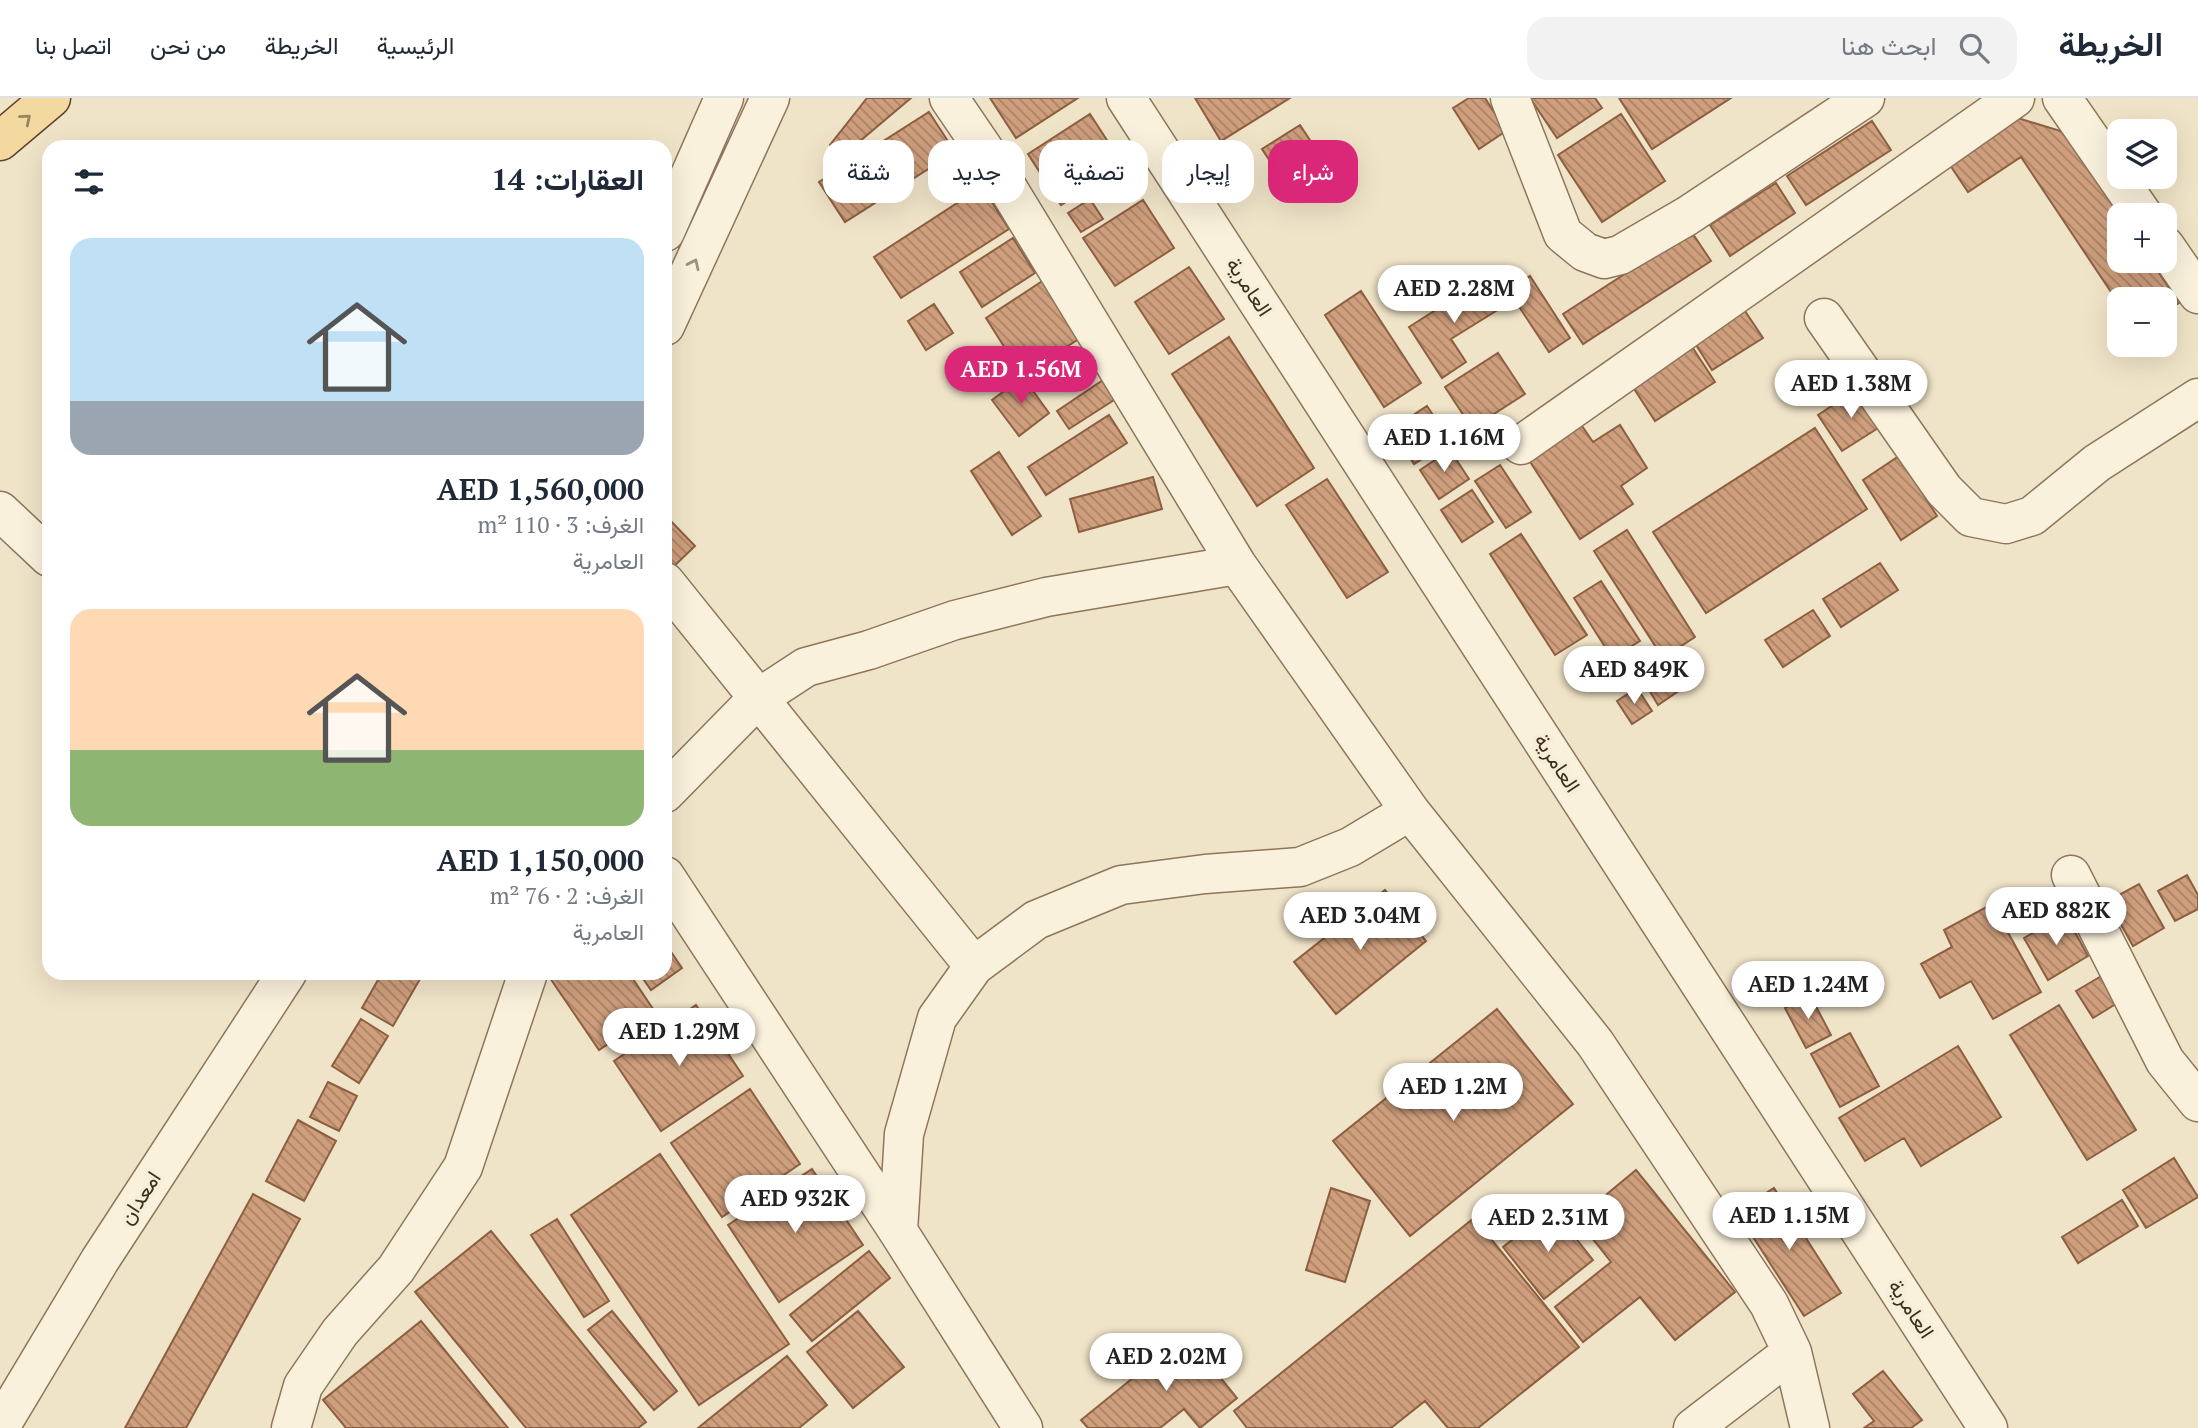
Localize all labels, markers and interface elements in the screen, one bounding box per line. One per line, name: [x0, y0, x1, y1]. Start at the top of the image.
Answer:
search box: [1527, 17, 2017, 80]
text: الخريطة: [2059, 22, 2163, 65]
text: ابحث هنا: [1841, 28, 1937, 62]
text: اتصل بنا: [35, 29, 112, 61]
text: من نحن: [150, 29, 226, 61]
text: الخريطة: [264, 29, 339, 61]
text: الرئيسية: [377, 29, 454, 61]
icon: search: [1955, 29, 1993, 67]
one-way arrow: [18, 115, 30, 128]
map controls: [2107, 119, 2177, 357]
button: layers: [2107, 119, 2177, 189]
chip: شقة: [823, 140, 914, 203]
chip: جديد: [928, 140, 1025, 203]
chip: تصفية: [1039, 140, 1148, 203]
chip: إيجار: [1162, 140, 1254, 203]
chip: شراء: [1268, 140, 1358, 203]
text: العقارات: 14: [491, 159, 644, 199]
icon: filters: [70, 163, 108, 201]
button: +: [2107, 203, 2177, 273]
street label: العامرية: [1220, 251, 1279, 321]
one-way arrow: [685, 259, 699, 271]
pin: AED 2.28M: [1374, 266, 1534, 325]
text: AED 2.28M: [1394, 272, 1514, 303]
icon: home: [294, 284, 420, 410]
button: −: [2107, 287, 2177, 357]
pin: AED 1.56M: [941, 346, 1101, 406]
text: AED 1.56M: [961, 353, 1081, 384]
pin: AED 1.38M: [1771, 360, 1931, 420]
text: AED 1.38M: [1791, 367, 1911, 398]
pin: AED 1.16M: [1364, 414, 1524, 474]
text: AED 1.16M: [1384, 421, 1504, 452]
text: AED 1,560,000: [437, 469, 644, 509]
text: الغرف: 3 · 110 m²: [477, 509, 644, 540]
text: العامرية: [573, 545, 644, 576]
pin: AED 849K: [1562, 646, 1706, 706]
text: AED 849K: [1579, 653, 1689, 684]
icon: home: [294, 655, 420, 781]
street label: العامرية: [1528, 727, 1587, 797]
text: AED 1,150,000: [437, 840, 644, 880]
text: الغرف: 2 · 76 m²: [490, 880, 644, 911]
pin: AED 882K: [1984, 888, 2128, 947]
pin: AED 3.04M: [1280, 892, 1440, 952]
text: AED 882K: [2001, 894, 2111, 925]
text: AED 3.04M: [1300, 899, 1420, 930]
text: العامرية: [573, 916, 644, 947]
pin: AED 1.24M: [1728, 962, 1888, 1021]
text: AED 1.24M: [1748, 968, 1868, 999]
pin: AED 1.29M: [599, 1009, 759, 1068]
text: AED 1.29M: [619, 1015, 739, 1046]
pin: AED 1.2M: [1381, 1063, 1525, 1123]
text: AED 1.2M: [1399, 1070, 1507, 1101]
street label: امعدان: [112, 1165, 167, 1230]
pin: AED 932K: [723, 1176, 867, 1235]
text: AED 932K: [740, 1182, 850, 1213]
pin: AED 1.15M: [1709, 1192, 1869, 1252]
pin: AED 2.31M: [1468, 1194, 1628, 1254]
text: AED 1.15M: [1729, 1199, 1849, 1230]
text: AED 2.31M: [1488, 1201, 1608, 1232]
street label: العامرية: [1882, 1273, 1941, 1343]
pin: AED 2.02M: [1086, 1334, 1246, 1393]
text: AED 2.02M: [1106, 1340, 1226, 1371]

